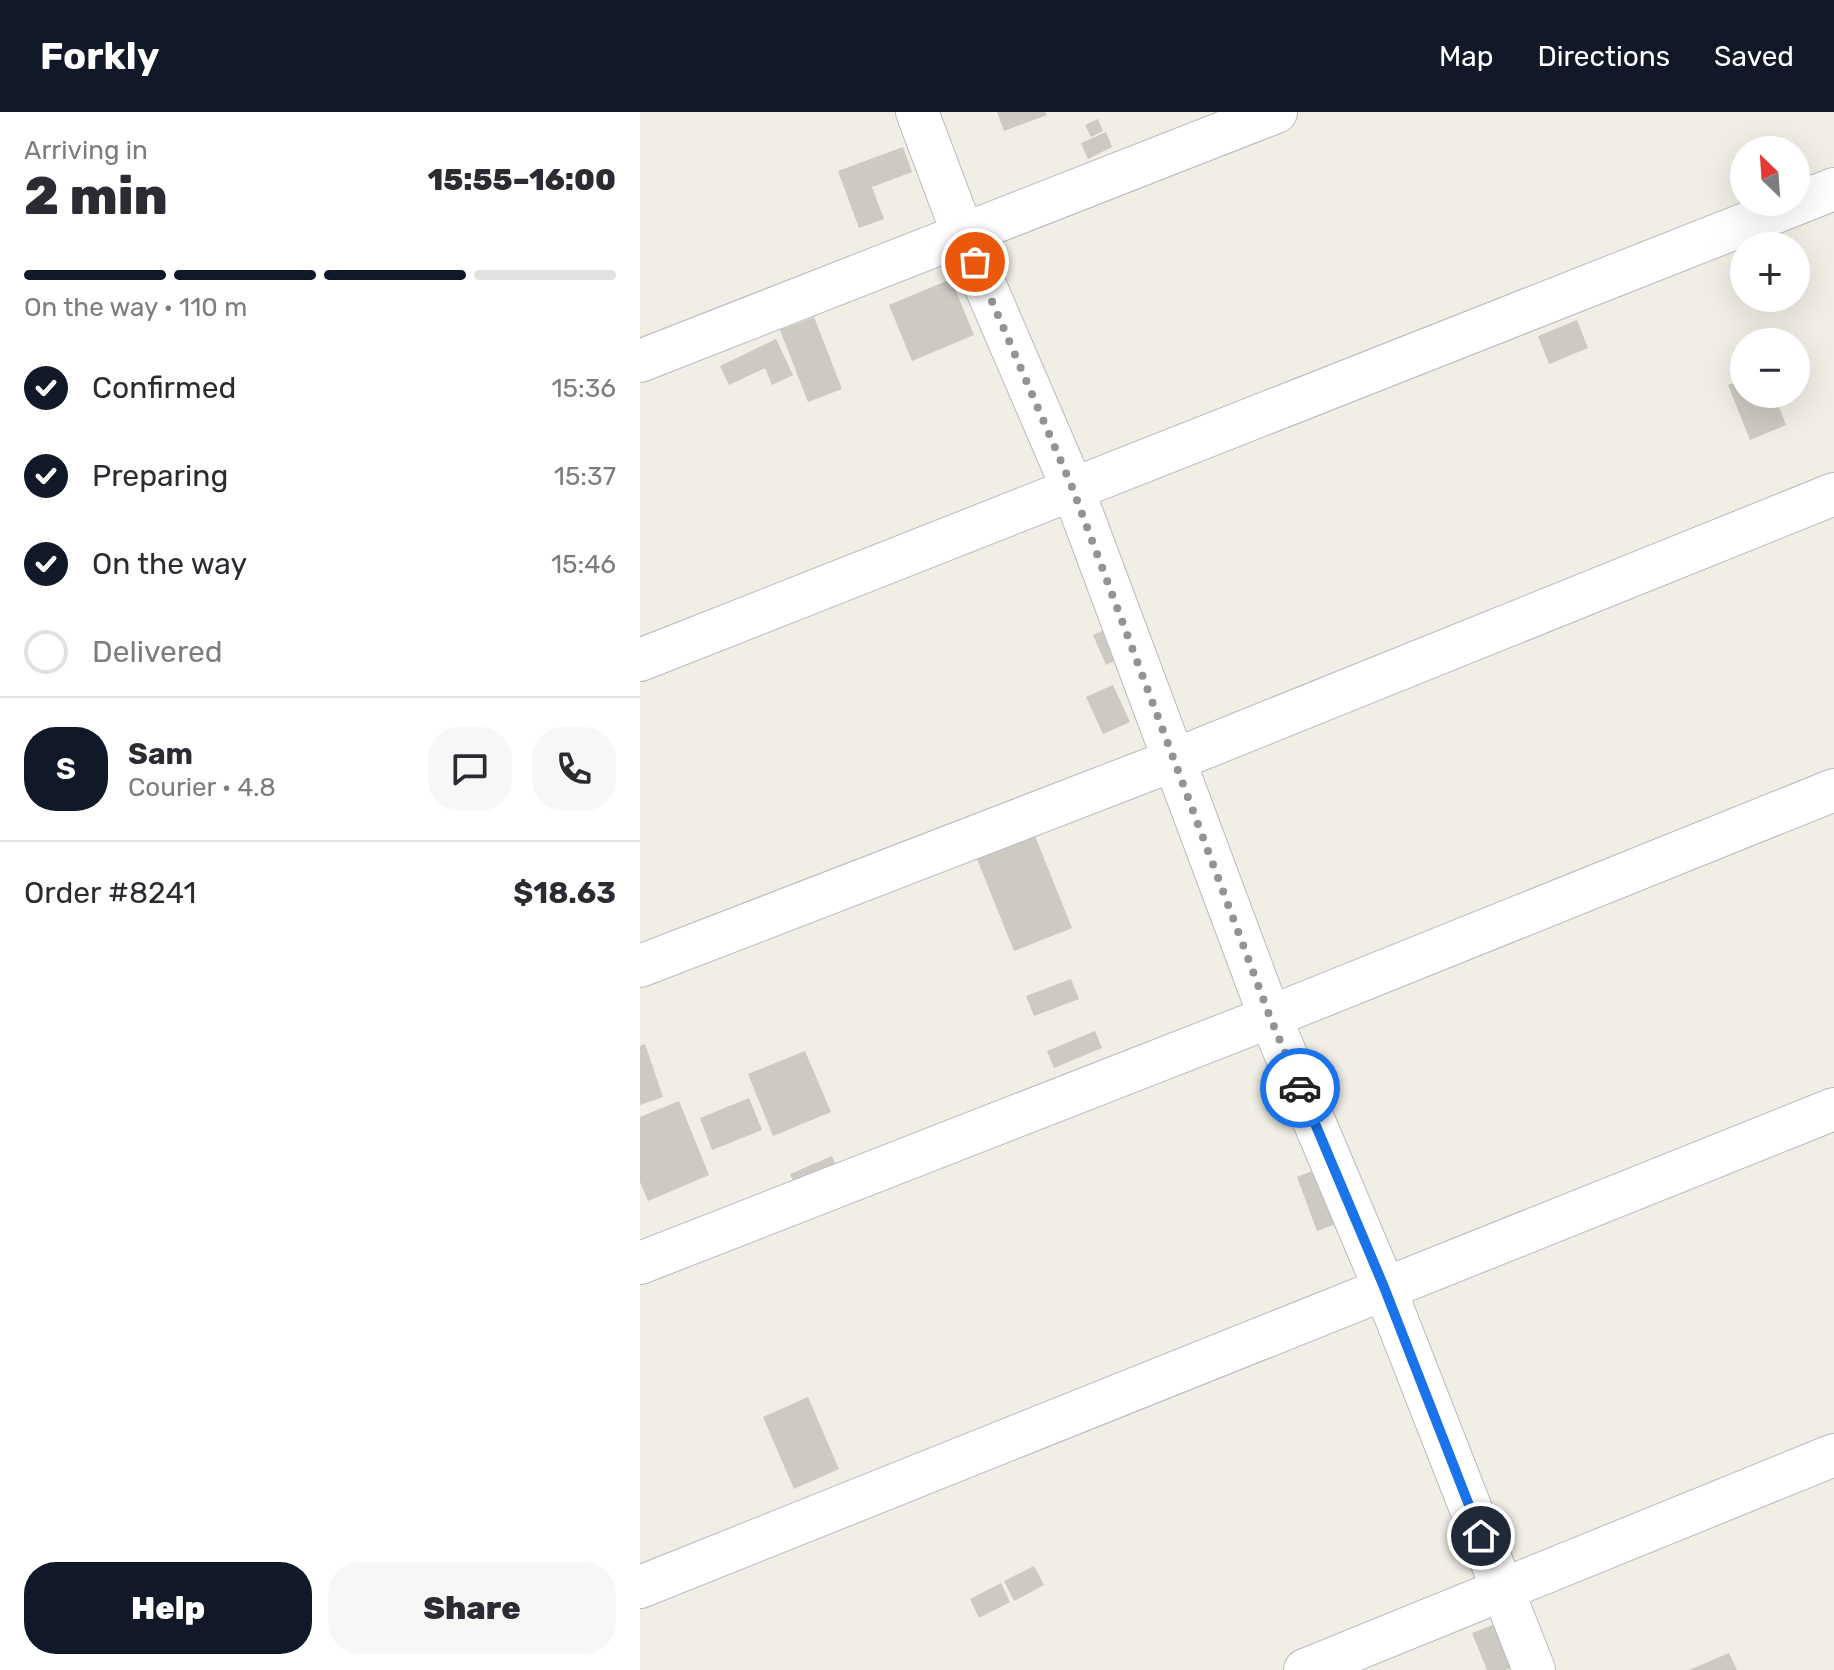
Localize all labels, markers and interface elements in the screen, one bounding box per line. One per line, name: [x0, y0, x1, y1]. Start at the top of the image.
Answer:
text: Forkly: [40, 33, 159, 79]
text: Map: [1439, 40, 1493, 73]
text: Directions: [1537, 40, 1670, 73]
text: Saved: [1714, 40, 1794, 73]
text: Arriving in: [24, 135, 148, 166]
north arrow: [1730, 136, 1810, 216]
map controls: [1730, 136, 1810, 408]
text: 15:55–16:00: [428, 162, 616, 198]
text: 2 min: [24, 165, 168, 227]
pin: [941, 228, 1009, 296]
button: +: [1730, 232, 1810, 312]
icon: bag: [953, 240, 997, 284]
text: On the way · 110 m: [24, 292, 247, 323]
button: −: [1730, 328, 1810, 408]
icon: check: [24, 366, 68, 410]
text: Confirmed: [92, 370, 236, 406]
text: 15:36: [551, 373, 616, 404]
icon: check: [24, 454, 68, 498]
text: Preparing: [92, 458, 228, 494]
text: 15:37: [554, 461, 616, 492]
icon: check: [24, 542, 68, 586]
text: On the way: [92, 546, 247, 582]
text: 15:46: [551, 549, 616, 580]
text: Delivered: [92, 634, 223, 670]
button: chat: [428, 727, 512, 811]
button: phone: [532, 727, 616, 811]
text: Sam: [128, 736, 193, 772]
text: S: [56, 751, 76, 787]
text: Courier · 4.8: [128, 772, 276, 803]
text: Order #8241: [24, 875, 196, 911]
text: $18.63: [513, 875, 616, 911]
courier: [1260, 1048, 1340, 1128]
icon: car: [1278, 1066, 1322, 1110]
pin: [1447, 1502, 1515, 1570]
icon: home: [1459, 1514, 1503, 1558]
button: Help: [24, 1562, 312, 1654]
button: Share: [328, 1562, 616, 1654]

